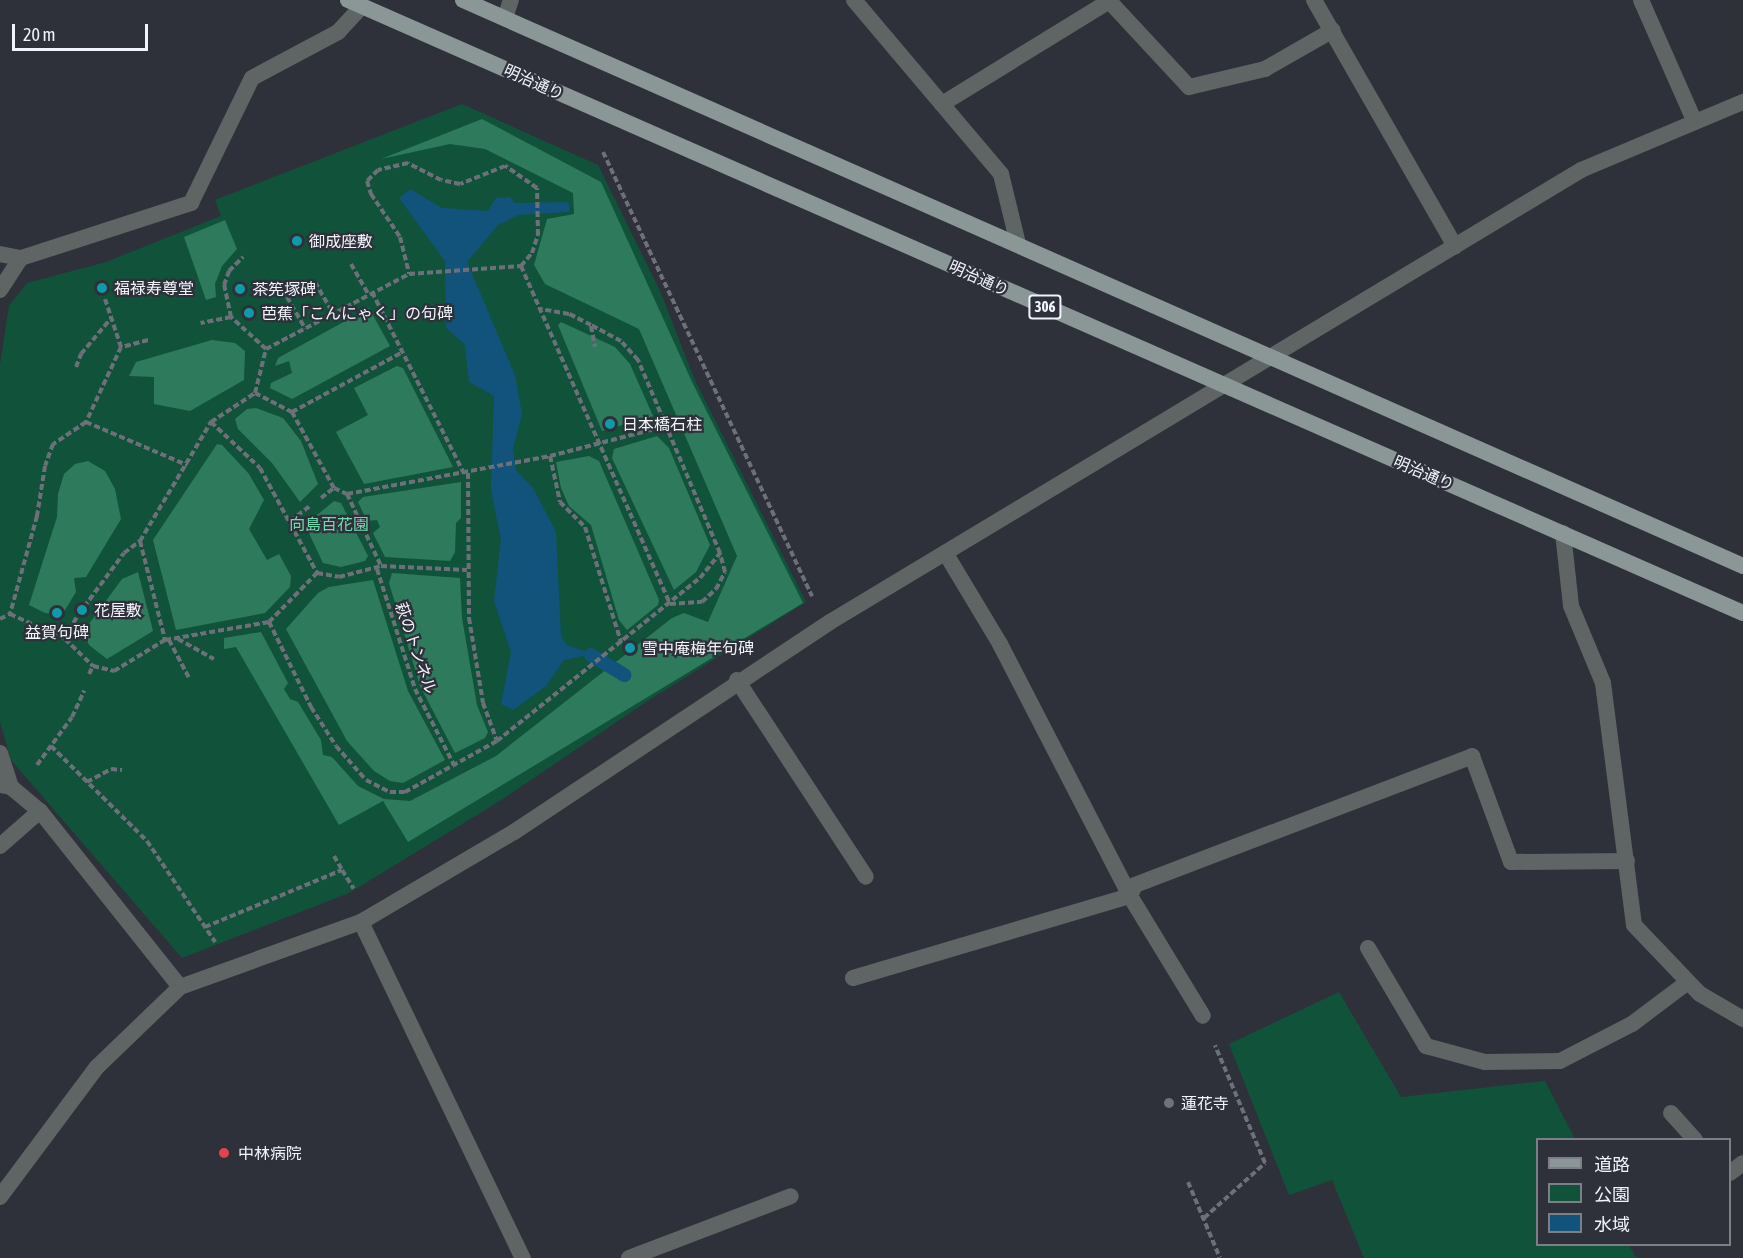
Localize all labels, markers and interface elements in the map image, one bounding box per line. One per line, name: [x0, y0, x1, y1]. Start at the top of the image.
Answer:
scale bar: [15, 12, 152, 50]
text: 20 m: [23, 24, 55, 45]
street label: 明治通り: [501, 60, 567, 104]
place label: 御成座敷: [309, 231, 373, 251]
marker: 御成座敷: [290, 234, 304, 248]
street label: 明治通り: [946, 256, 1012, 300]
place label: 福禄寿尊堂: [114, 278, 194, 298]
place label: 茶筅塚碑: [252, 279, 316, 299]
marker: 福禄寿尊堂: [95, 281, 109, 295]
marker: 茶筅塚碑: [233, 282, 247, 296]
road number: 306: [1027, 295, 1063, 319]
place label: 芭蕉「こんにゃく」の句碑: [261, 303, 453, 323]
marker: 芭蕉「こんにゃく」の句碑: [242, 306, 256, 320]
place label: 日本橋石柱: [622, 414, 702, 434]
marker: 日本橋石柱: [603, 417, 617, 431]
street label: 明治通り: [1391, 452, 1457, 494]
park label: 向島百花園: [289, 514, 369, 534]
street label: 萩のトンネル: [391, 599, 441, 697]
place label: 花屋敷: [94, 600, 142, 620]
marker: 花屋敷: [75, 603, 89, 617]
marker: 益賀句碑: [50, 606, 64, 620]
place label: 益賀句碑: [25, 622, 89, 642]
place label: 雪中庵梅年句碑: [642, 638, 754, 658]
marker: 雪中庵梅年句碑: [623, 641, 637, 655]
place label: 蓮花寺: [1181, 1093, 1229, 1113]
marker: 蓮花寺: [1162, 1096, 1176, 1110]
legend: [1536, 1138, 1731, 1246]
place label: 中林病院: [238, 1143, 302, 1163]
marker: 中林病院: [215, 1144, 233, 1162]
text: 道路: [1594, 1154, 1630, 1175]
text: 公園: [1594, 1184, 1630, 1205]
text: 水域: [1594, 1214, 1630, 1235]

